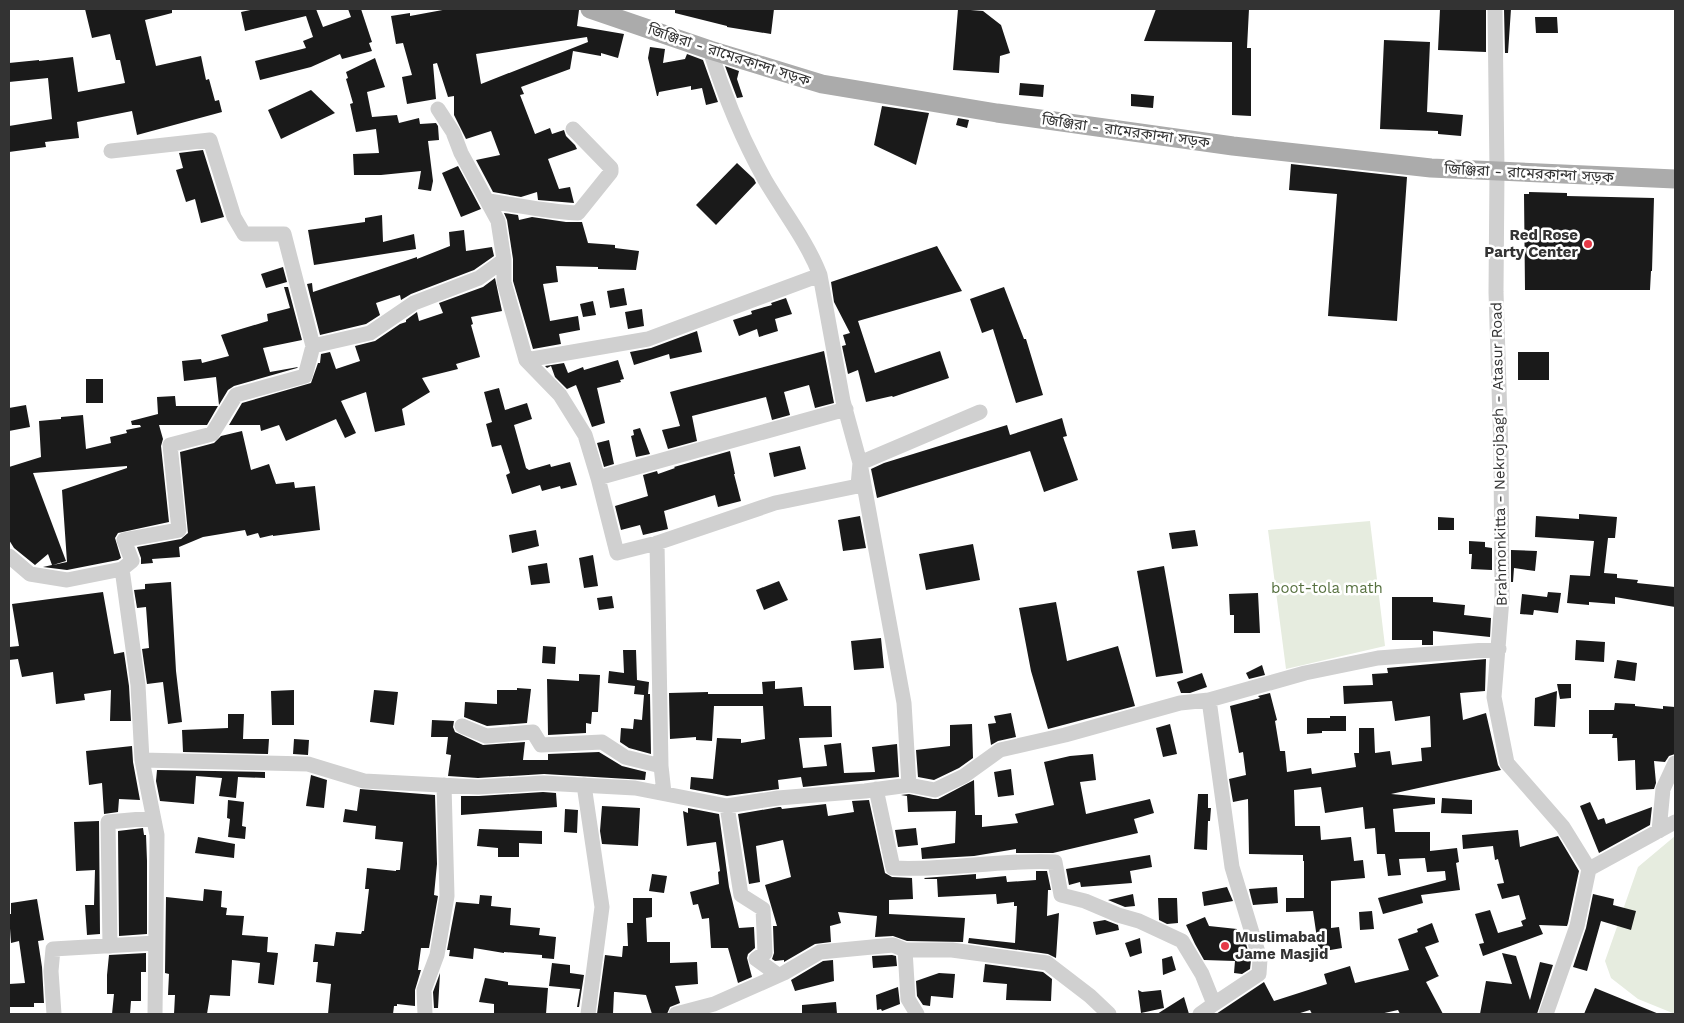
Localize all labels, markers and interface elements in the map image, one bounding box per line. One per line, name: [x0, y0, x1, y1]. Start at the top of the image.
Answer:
street label: জিঞ্জিরা - রামেরকান্দা সড়ক: [645, 20, 813, 90]
street label: জিঞ্জিরা - রামেরকান্দা সড়ক: [1040, 110, 1212, 152]
street label: জিঞ্জিরা - রামেরকান্দা সড়ক: [1443, 160, 1615, 186]
place label: Red Rose Party Center: [1484, 226, 1579, 261]
marker: Red Rose Party Center: [1582, 238, 1594, 250]
street label: Brahmonkitta - Nekrojbagh - Atasur Road: [1487, 302, 1511, 606]
park label: boot-tola math: [1271, 579, 1383, 597]
place label: Muslimabad Jame Masjid: [1235, 928, 1328, 963]
marker: Muslimabad Jame Masjid: [1219, 940, 1231, 952]

